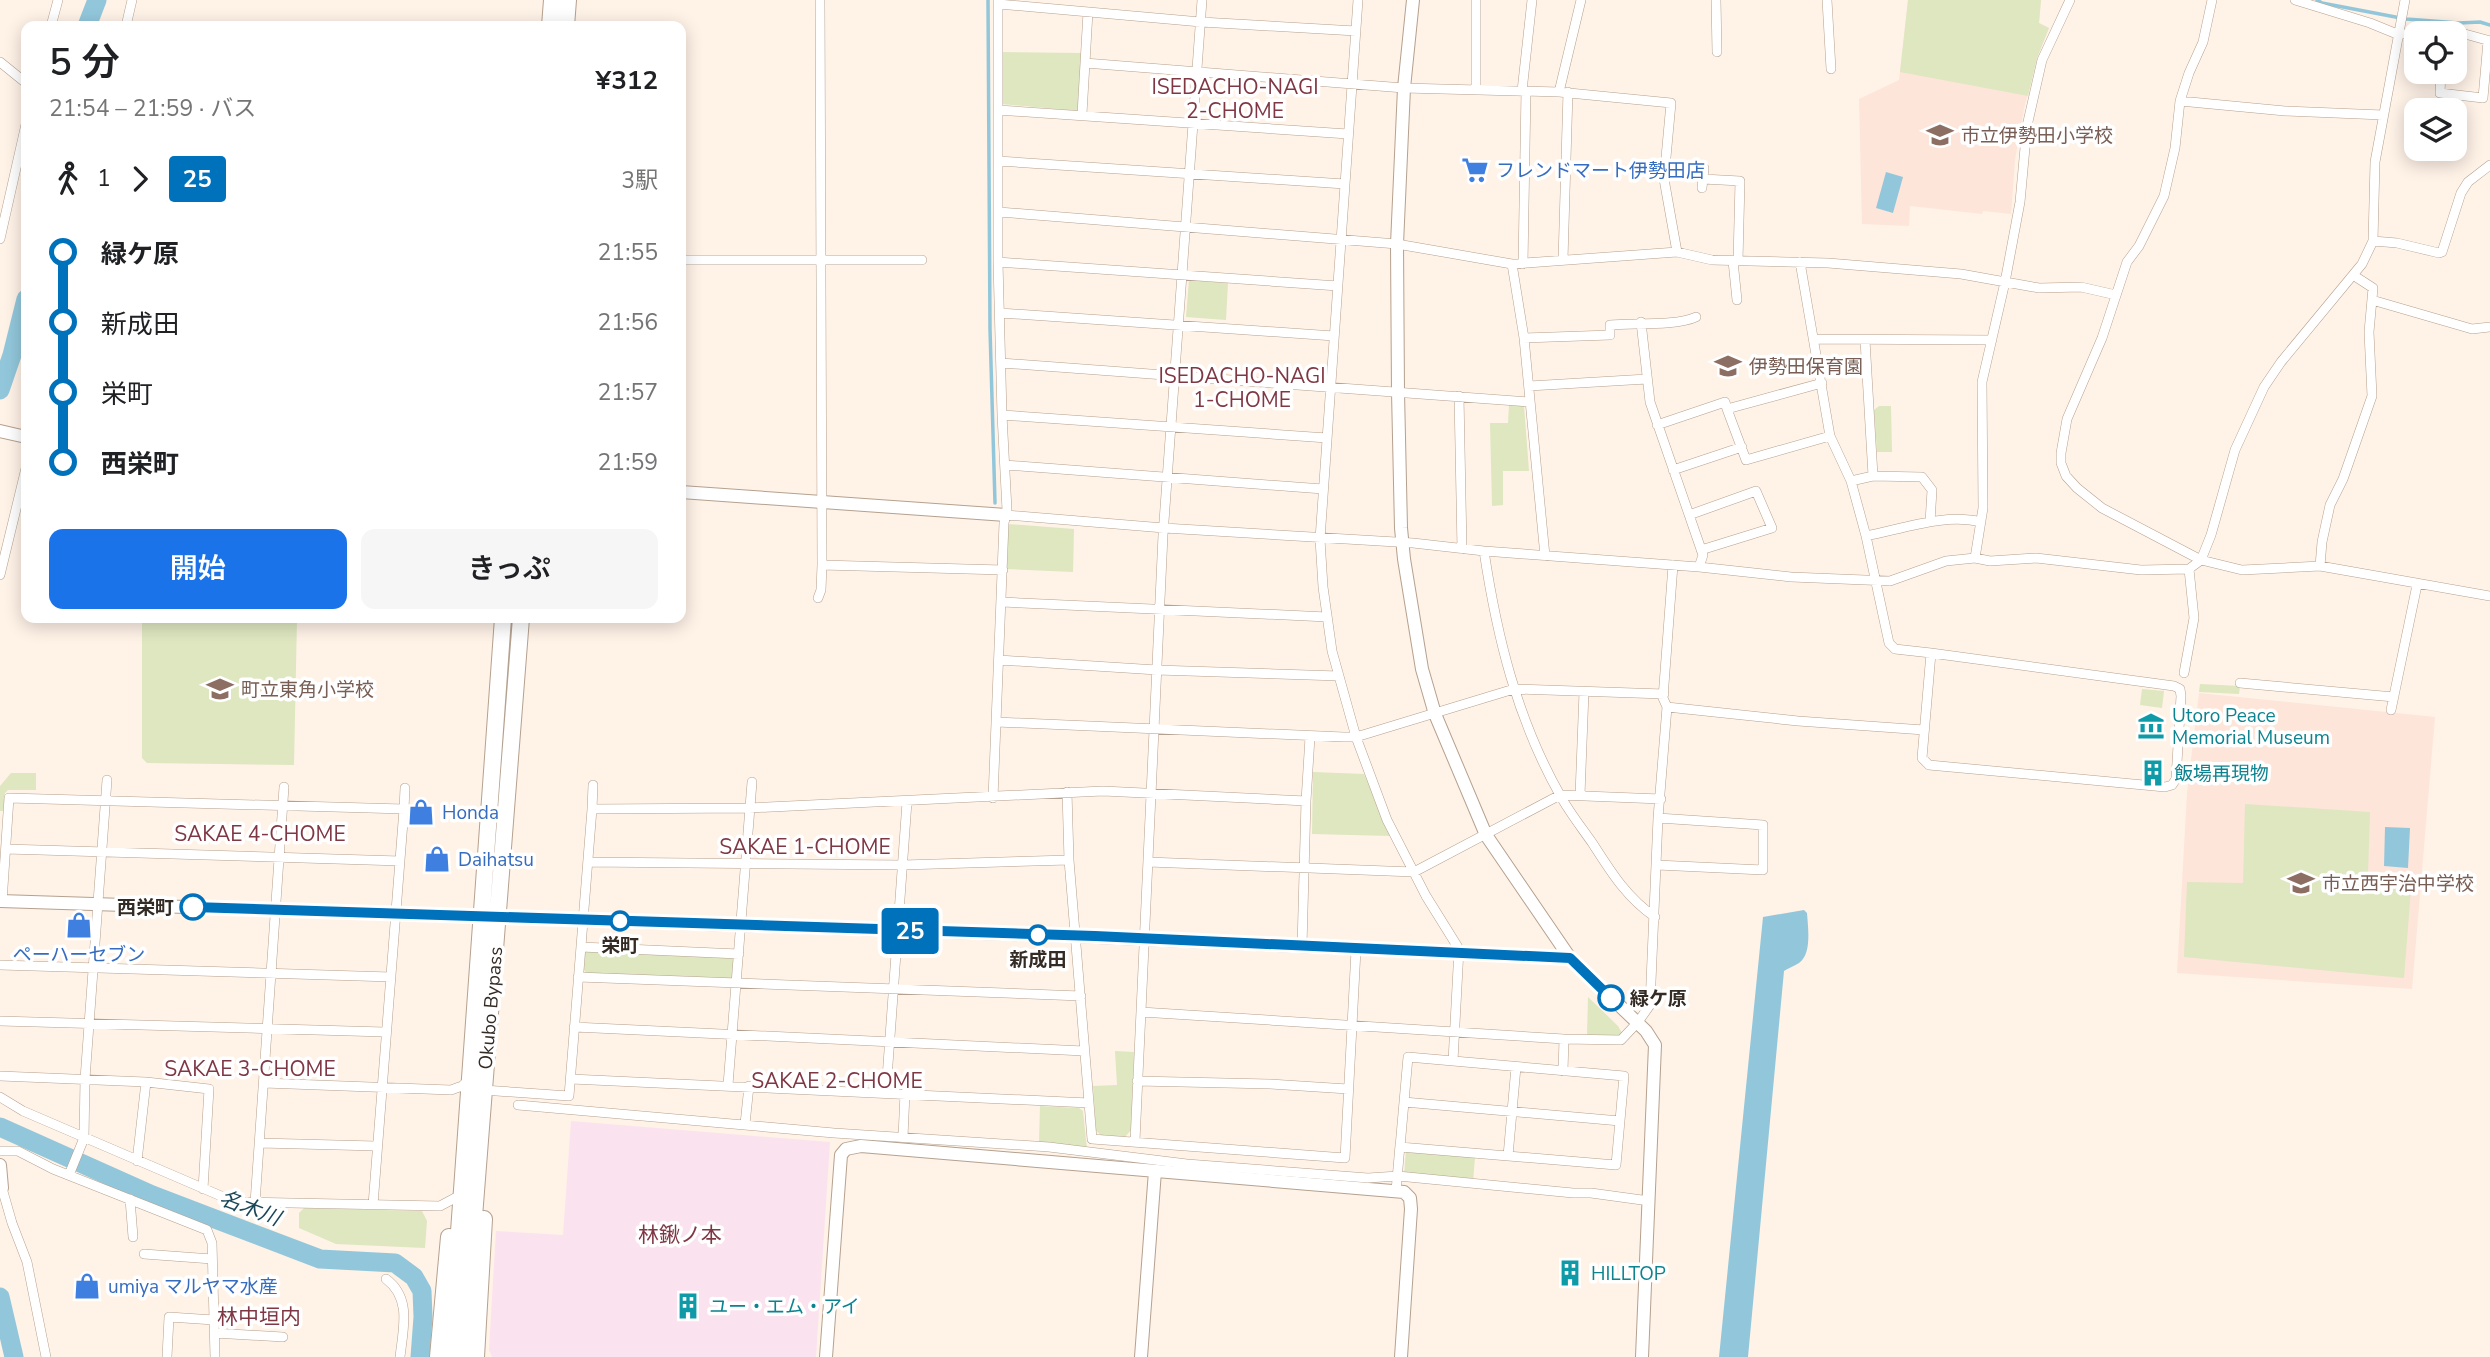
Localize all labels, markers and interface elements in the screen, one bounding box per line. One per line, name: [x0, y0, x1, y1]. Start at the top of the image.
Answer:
map controls: [2404, 21, 2467, 161]
button: locate: [2404, 21, 2467, 84]
text: 5 分: [49, 37, 120, 88]
text: ¥312: [596, 63, 658, 98]
district label: ISEDACHO-NAGI 2-CHOME: [1151, 73, 1319, 125]
text: 21:54 – 21:59 · バス: [49, 93, 256, 124]
button: layers: [2404, 98, 2467, 161]
school or university icon: 市立伊勢田小学校: [1925, 120, 1955, 150]
place label: 市立伊勢田小学校: [1961, 123, 2113, 149]
supermarket icon: フレンドマート伊勢田店: [1460, 155, 1490, 185]
place label: フレンドマート伊勢田店: [1496, 158, 1705, 184]
icon: walk: [49, 160, 87, 198]
icon: forward: [121, 160, 159, 198]
text: 1: [97, 163, 111, 194]
text: 25: [183, 163, 212, 195]
text: 3駅: [621, 165, 658, 196]
text: 緑ケ原: [101, 237, 179, 272]
text: 21:55: [598, 237, 658, 268]
text: 新成田: [101, 307, 179, 342]
text: 21:56: [598, 307, 658, 338]
school or university icon: 伊勢田保育園: [1713, 351, 1743, 381]
place label: 伊勢田保育園: [1749, 354, 1863, 380]
district label: ISEDACHO-NAGI 1-CHOME: [1158, 362, 1326, 414]
text: 栄町: [101, 377, 153, 412]
text: 21:57: [598, 377, 658, 408]
text: 西栄町: [101, 447, 179, 482]
text: 21:59: [598, 447, 658, 478]
button: 開始: [49, 529, 347, 609]
button: きっぷ: [361, 529, 658, 609]
school or university icon: 町立東角小学校: [205, 674, 235, 704]
place label: 町立東角小学校: [241, 677, 374, 703]
place label: Utoro Peace Memorial Museum: [2172, 703, 2330, 751]
museum icon: Utoro Peace Memorial Museum: [2136, 711, 2166, 741]
building icon: 飯場再現物: [2138, 758, 2168, 788]
place label: 飯場再現物: [2174, 761, 2269, 787]
shop icon: Honda: [406, 797, 436, 827]
place label: Honda: [442, 800, 499, 826]
district label: SAKAE 4-CHOME: [174, 820, 346, 848]
district label: SAKAE 1-CHOME: [719, 833, 891, 861]
shop icon: Daihatsu: [422, 844, 452, 874]
place label: Daihatsu: [458, 847, 534, 873]
school or university icon: 市立西宇治中学校: [2286, 868, 2316, 898]
place label: 市立西宇治中学校: [2322, 871, 2474, 897]
marker: 西栄町: [180, 894, 206, 920]
place label: 西栄町: [117, 895, 174, 921]
line badge: 25: [878, 908, 942, 954]
shop icon: ペーハーセブン: [64, 910, 94, 940]
marker: 栄町: [610, 911, 630, 931]
text: 25: [896, 915, 924, 947]
marker: 新成田: [1028, 925, 1048, 945]
place label: 栄町: [601, 933, 639, 959]
place label: ペーハーセブン: [13, 942, 145, 968]
street label: Okubo Bypass: [473, 946, 509, 1071]
place label: 新成田: [1009, 947, 1067, 973]
marker: 緑ケ原: [1598, 985, 1624, 1011]
place label: 緑ケ原: [1630, 986, 1687, 1012]
district label: SAKAE 3-CHOME: [164, 1055, 336, 1083]
district label: SAKAE 2-CHOME: [751, 1067, 923, 1095]
water label: 名木川: [216, 1184, 286, 1233]
district label: 林鍬ノ本: [638, 1221, 722, 1249]
building icon: HILLTOP: [1555, 1258, 1585, 1288]
place label: HILLTOP: [1591, 1261, 1666, 1287]
shop icon: umiya マルヤマ水産: [72, 1271, 102, 1301]
place label: umiya マルヤマ水産: [108, 1274, 278, 1300]
building icon: ユー・エム・アイ: [673, 1291, 703, 1321]
place label: ユー・エム・アイ: [709, 1294, 860, 1320]
district label: 林中垣内: [217, 1303, 301, 1331]

